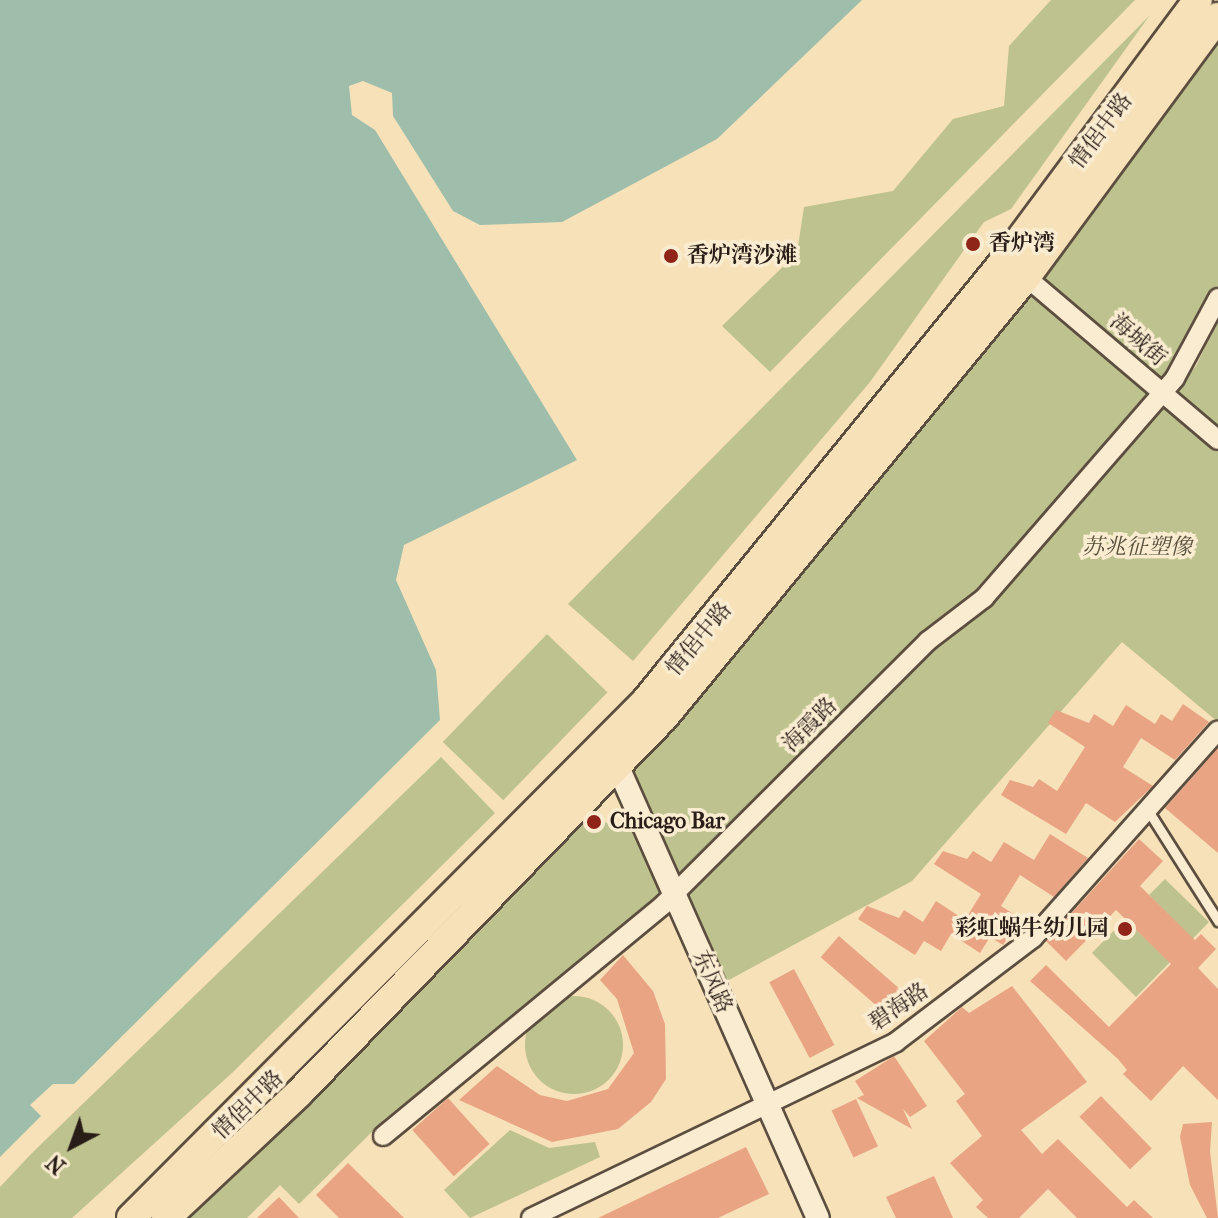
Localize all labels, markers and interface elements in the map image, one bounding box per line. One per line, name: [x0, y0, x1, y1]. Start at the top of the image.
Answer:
street label: 情侶中路: [1064, 88, 1138, 174]
place label: 香炉湾: [989, 231, 1055, 257]
marker: 香炉湾: [964, 235, 982, 253]
place label: 香炉湾沙滩: [687, 243, 797, 269]
marker: 香炉湾沙滩: [662, 247, 680, 265]
street label: 海城街: [1104, 308, 1172, 372]
park label: 苏兆征塑像: [1082, 535, 1192, 561]
street label: 情侶中路: [661, 597, 737, 681]
street label: 海霞路: [777, 692, 843, 758]
place label: Chicago Bar: [610, 809, 725, 835]
marker: Chicago Bar: [585, 813, 603, 831]
place label: 彩虹蜗牛幼儿园: [955, 916, 1109, 942]
marker: 彩虹蜗牛幼儿园: [1116, 920, 1134, 938]
street label: 东风路: [687, 946, 737, 1018]
street label: 碧海路: [864, 978, 934, 1036]
street label: 情侶中路: [207, 1065, 289, 1145]
north arrow: [32, 1106, 112, 1186]
text: N: [41, 1149, 71, 1179]

